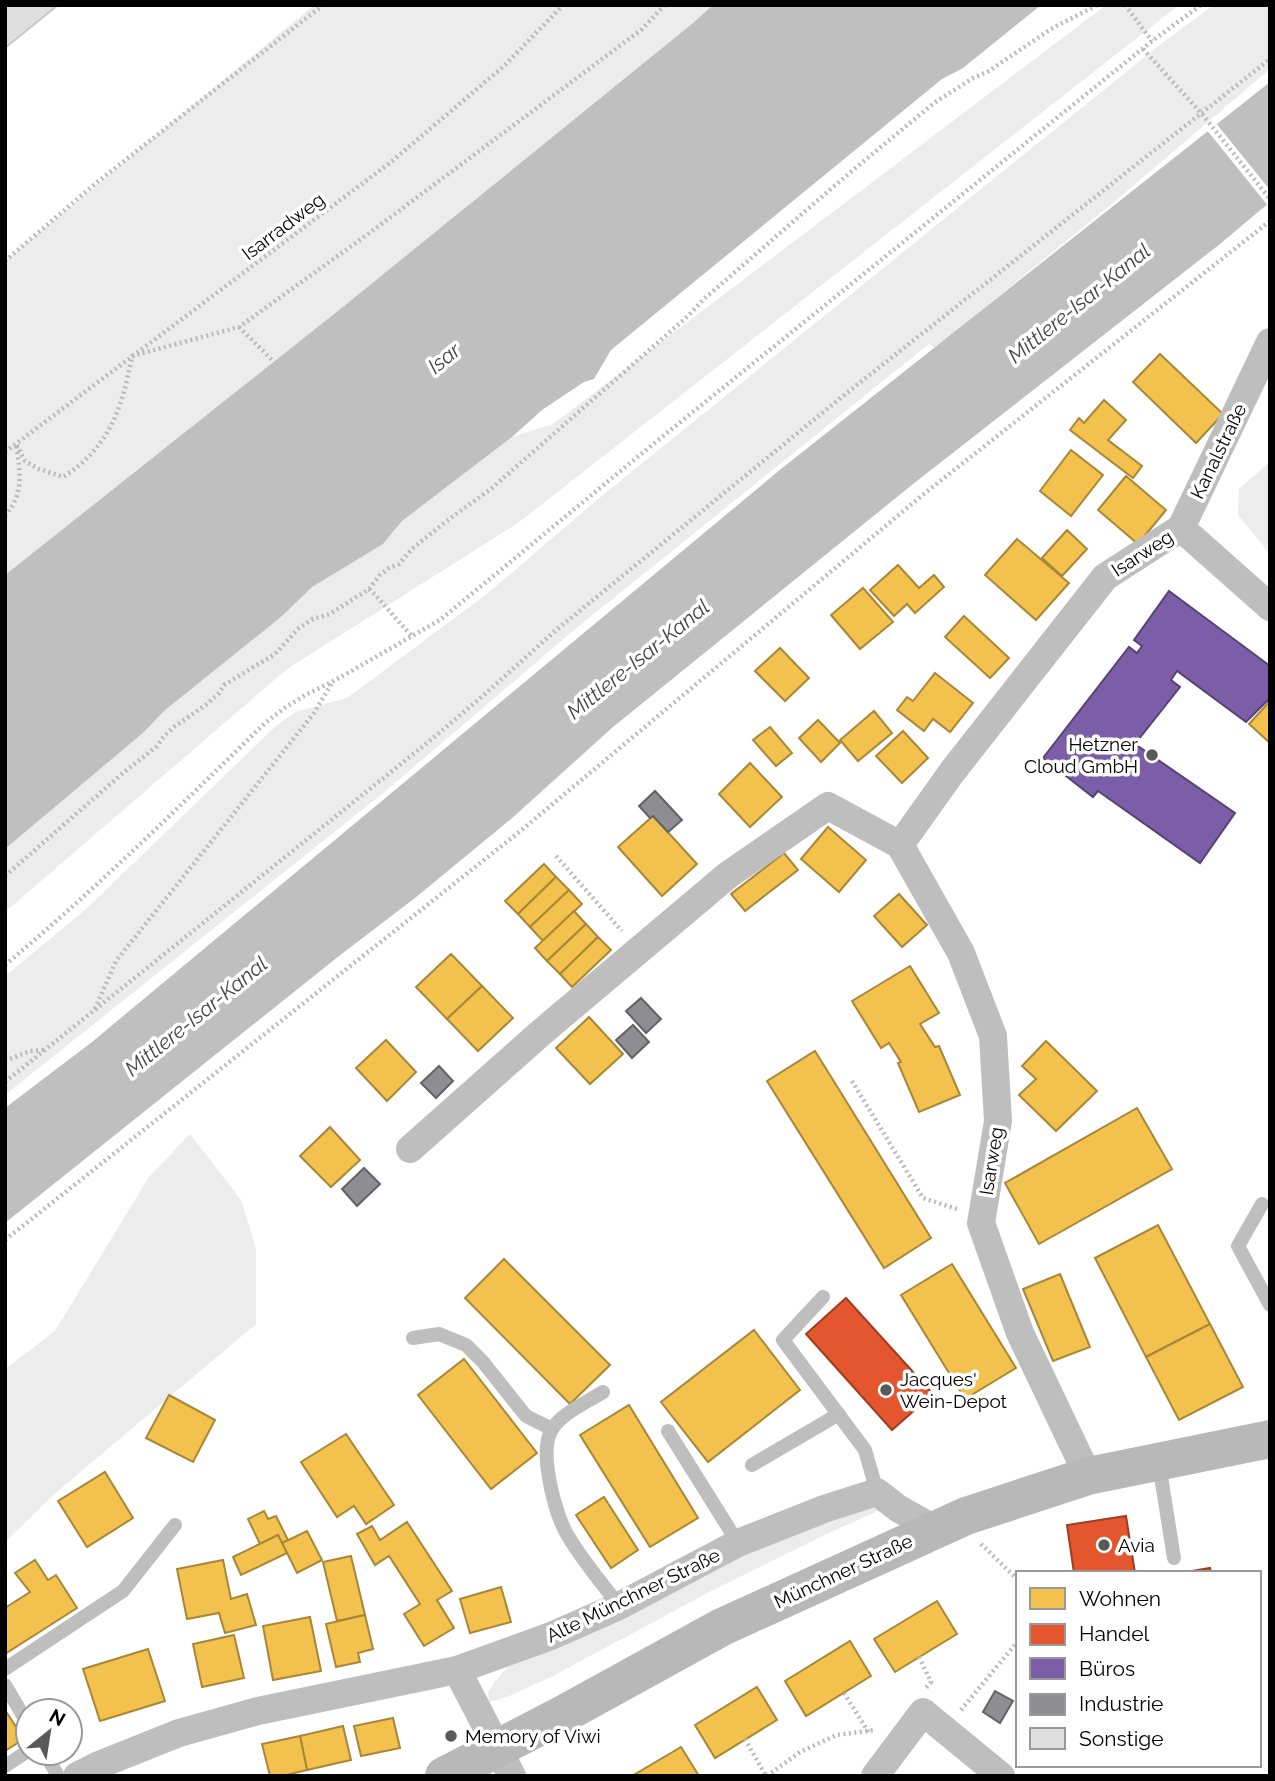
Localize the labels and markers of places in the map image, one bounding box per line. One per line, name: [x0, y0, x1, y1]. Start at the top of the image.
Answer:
place label: Hetzner Cloud GmbH: [1024, 733, 1138, 777]
marker: Hetzner Cloud GmbH: [1144, 747, 1160, 763]
place label: Jacques' Wein-Depot: [900, 1368, 1008, 1412]
marker: Jacques' Wein-Depot: [878, 1382, 894, 1398]
place label: Avia: [1118, 1534, 1155, 1556]
marker: Avia: [1096, 1537, 1112, 1553]
place label: Memory of Viwi: [465, 1725, 601, 1747]
marker: Memory of Viwi: [443, 1728, 459, 1744]

